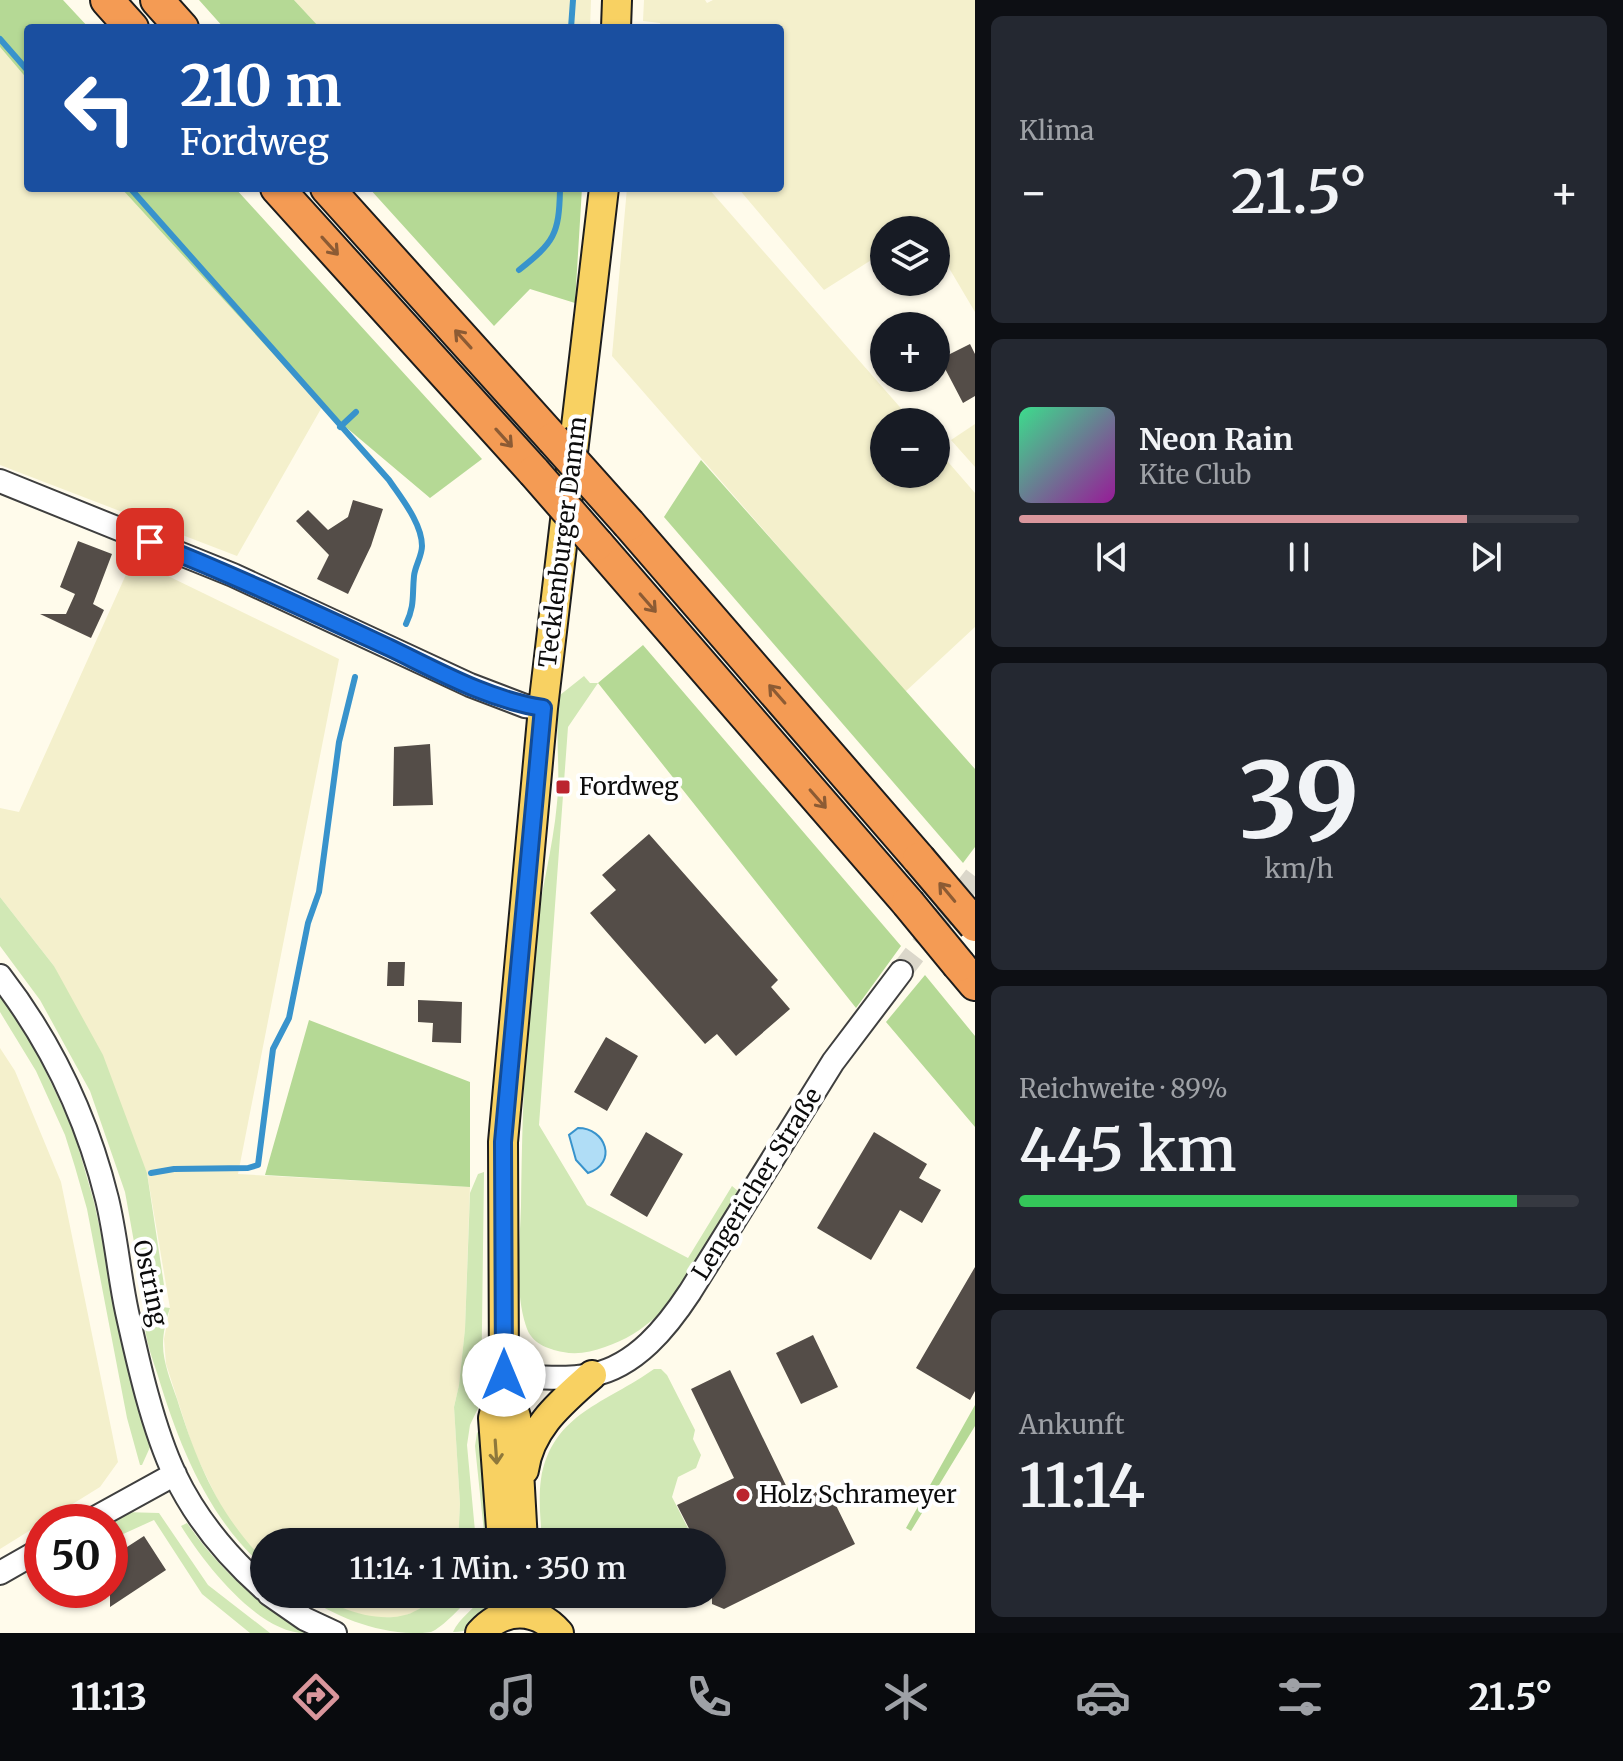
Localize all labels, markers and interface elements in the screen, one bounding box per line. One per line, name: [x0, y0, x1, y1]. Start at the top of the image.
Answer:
text: 210 m: [180, 51, 342, 121]
icon: left: [48, 56, 152, 160]
text: Klima: [1019, 114, 1094, 147]
text: Fordweg: [180, 120, 329, 165]
text: 21.5°: [1231, 154, 1367, 229]
text: −: [1019, 165, 1048, 220]
text: +: [1550, 165, 1579, 220]
map controls: [870, 216, 950, 488]
button: layers: [870, 216, 950, 296]
one-way arrow: [320, 235, 338, 255]
button: +: [870, 312, 950, 392]
one-way arrow: [455, 330, 473, 350]
button: −: [870, 408, 950, 488]
street label: Tecklenburger Damm: [532, 414, 593, 669]
text: Neon Rain: [1139, 420, 1293, 458]
one-way arrow: [495, 428, 513, 448]
text: Kite Club: [1139, 458, 1251, 491]
pin: [116, 508, 184, 576]
icon: arrive: [128, 520, 172, 564]
icon: previous: [1090, 535, 1134, 579]
icon: pause: [1277, 535, 1321, 579]
icon: next: [1464, 535, 1508, 579]
one-way arrow: [639, 592, 657, 612]
one-way arrow: [768, 685, 786, 705]
text: 39: [1239, 735, 1359, 865]
place label: Fordweg: [579, 771, 679, 802]
marker: Fordweg: [554, 778, 572, 796]
one-way arrow: [809, 789, 827, 809]
text: km/h: [1265, 852, 1333, 885]
one-way arrow: [938, 882, 956, 903]
text: Reichweite · 89%: [1019, 1072, 1228, 1105]
street label: Lengericher Straße: [685, 1082, 828, 1286]
text: 445 km: [1019, 1112, 1237, 1187]
street label: Ostring: [126, 1237, 175, 1329]
position arrow: [462, 1333, 546, 1417]
text: Ankunft: [1019, 1408, 1125, 1441]
one-way arrow: [489, 1438, 504, 1465]
text: 11:14: [1019, 1448, 1145, 1523]
place label: Holz Schrameyer: [759, 1479, 957, 1510]
marker: Holz Schrameyer: [734, 1486, 752, 1504]
speed limit sign: 50: [24, 1504, 128, 1608]
text: 11:14 · 1 Min. · 350 m: [349, 1549, 627, 1587]
icon: directions: [288, 1669, 344, 1725]
icon: music: [485, 1669, 541, 1725]
icon: phone: [681, 1669, 737, 1725]
icon: climate: [878, 1669, 934, 1725]
icon: car: [1075, 1669, 1131, 1725]
icon: filters: [1272, 1669, 1328, 1725]
text: 11:13: [70, 1675, 147, 1720]
text: 21.5°: [1469, 1675, 1553, 1720]

